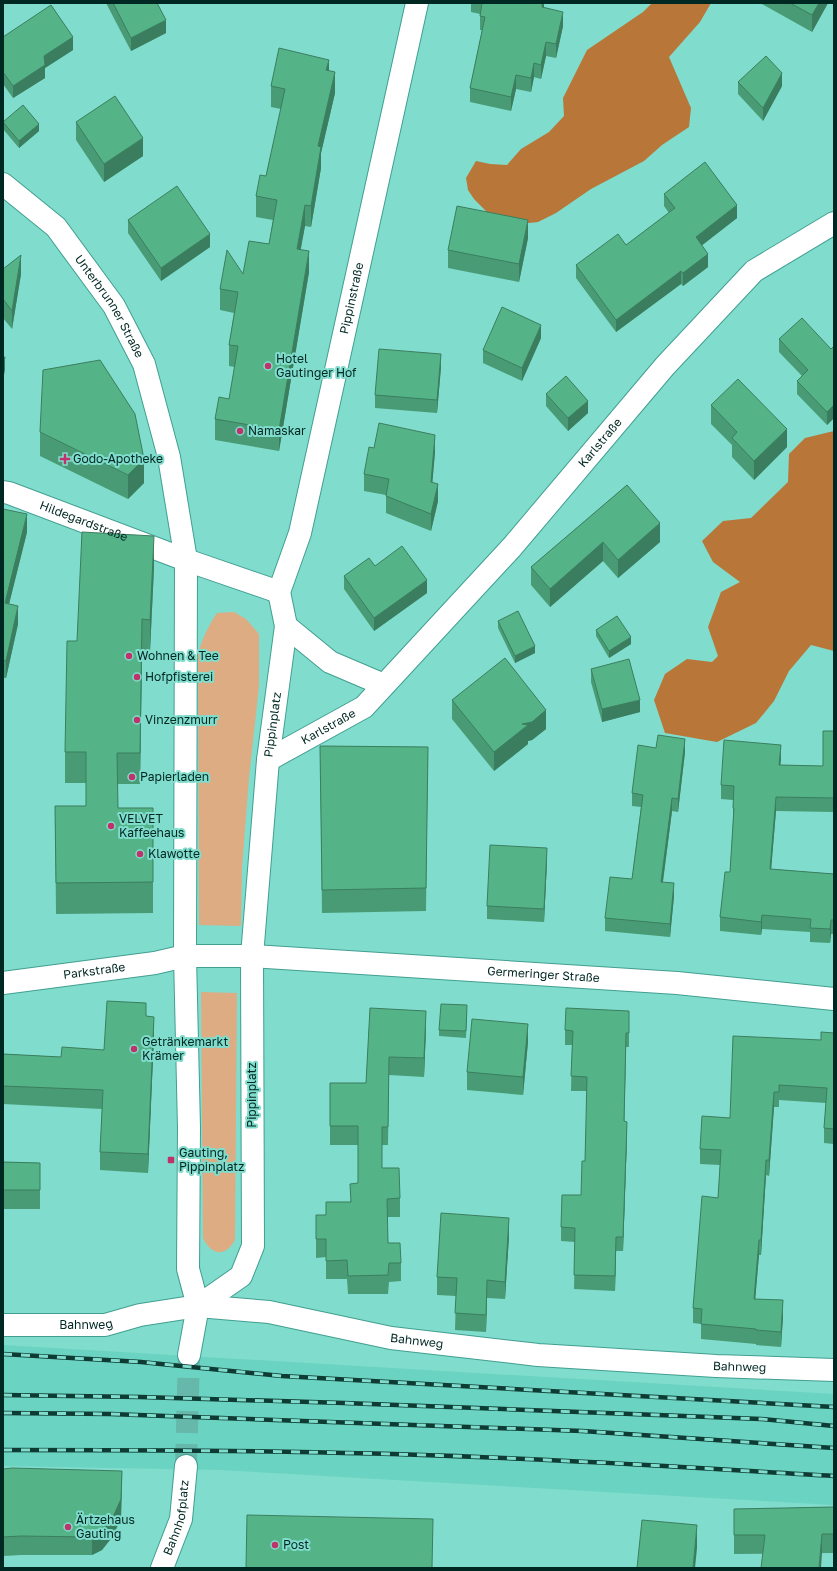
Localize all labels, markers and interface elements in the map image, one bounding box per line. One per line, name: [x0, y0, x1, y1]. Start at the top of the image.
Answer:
street label: Unterbrunner Straße: [72, 252, 147, 360]
street label: Pippinstraße: [336, 261, 367, 335]
place label: Hotel Gautinger Hof: [276, 351, 357, 380]
marker: Hotel Gautinger Hof: [263, 361, 273, 371]
street label: Karlstraße: [575, 415, 625, 470]
place label: Namaskar: [248, 423, 306, 438]
marker: Namaskar: [235, 426, 245, 436]
place label: Godo-Apotheke: [73, 451, 163, 466]
marker: Godo-Apotheke: [60, 454, 70, 464]
street label: Hildegardstraße: [38, 497, 130, 544]
place label: Wohnen & Tee: [137, 648, 219, 663]
marker: Wohnen & Tee: [124, 651, 134, 661]
place label: Hofpfisterei: [145, 669, 213, 684]
marker: Hofpfisterei: [132, 672, 142, 682]
street label: Pippinplatz: [260, 691, 284, 758]
street label: Karlstraße: [298, 705, 358, 747]
place label: Vinzenzmurr: [145, 712, 218, 727]
marker: Vinzenzmurr: [132, 715, 142, 725]
place label: Papierladen: [140, 769, 209, 784]
marker: Papierladen: [127, 772, 137, 782]
place label: VELVET Kaffeehaus: [119, 811, 184, 840]
marker: VELVET Kaffeehaus: [106, 821, 116, 831]
place label: Klawotte: [148, 846, 200, 861]
marker: Klawotte: [135, 849, 145, 859]
street label: Parkstraße: [62, 959, 126, 982]
street label: Germeringer Straße: [487, 963, 600, 985]
place label: Getränkemarkt Krämer: [142, 1034, 229, 1063]
marker: Getränkemarkt Krämer: [129, 1044, 139, 1054]
street label: Pippinplatz: [244, 1062, 259, 1128]
place label: Gauting, Pippinplatz: [179, 1145, 244, 1174]
marker: Gauting, Pippinplatz: [166, 1155, 176, 1165]
street label: Bahnweg: [59, 1315, 114, 1332]
street label: Bahnweg: [389, 1330, 444, 1351]
street label: Bahnweg: [713, 1358, 767, 1375]
street label: Bahnhofplatz: [160, 1479, 192, 1557]
place label: Ärtzehaus Gauting: [76, 1512, 135, 1541]
marker: Ärtzehaus Gauting: [63, 1522, 73, 1532]
place label: Post: [283, 1537, 309, 1552]
marker: Post: [270, 1540, 280, 1550]

